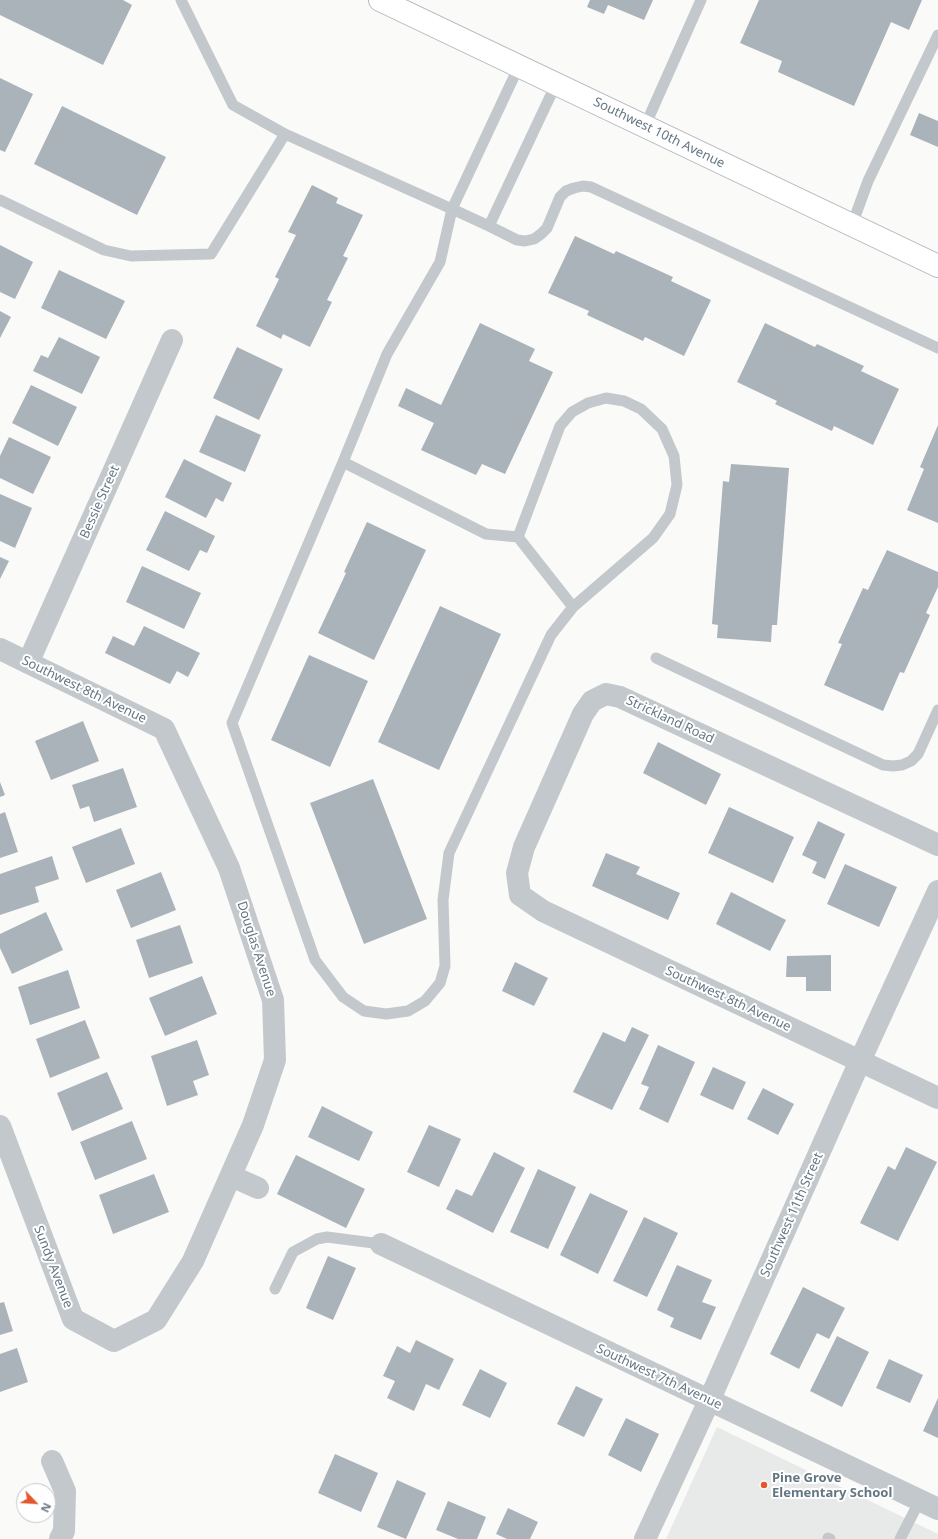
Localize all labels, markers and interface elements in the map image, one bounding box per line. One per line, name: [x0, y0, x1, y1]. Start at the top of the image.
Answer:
street label: Southwest 10th Avenue: [591, 94, 727, 172]
street label: Bessie Street: [77, 463, 123, 541]
street label: Southwest 8th Avenue: [19, 653, 149, 727]
street label: Strickland Road: [624, 693, 716, 747]
street label: Douglas Avenue: [233, 899, 279, 999]
street label: Southwest 8th Avenue: [663, 963, 793, 1035]
street label: Southwest 11th Street: [757, 1150, 827, 1280]
street label: Sundy Avenue: [30, 1224, 76, 1310]
street label: Southwest 7th Avenue: [594, 1341, 724, 1413]
place label: Pine Grove Elementary School: [772, 1470, 892, 1501]
marker: Pine Grove Elementary School: [759, 1480, 769, 1490]
north arrow: [16, 1483, 56, 1523]
text: N: [38, 1501, 55, 1515]

